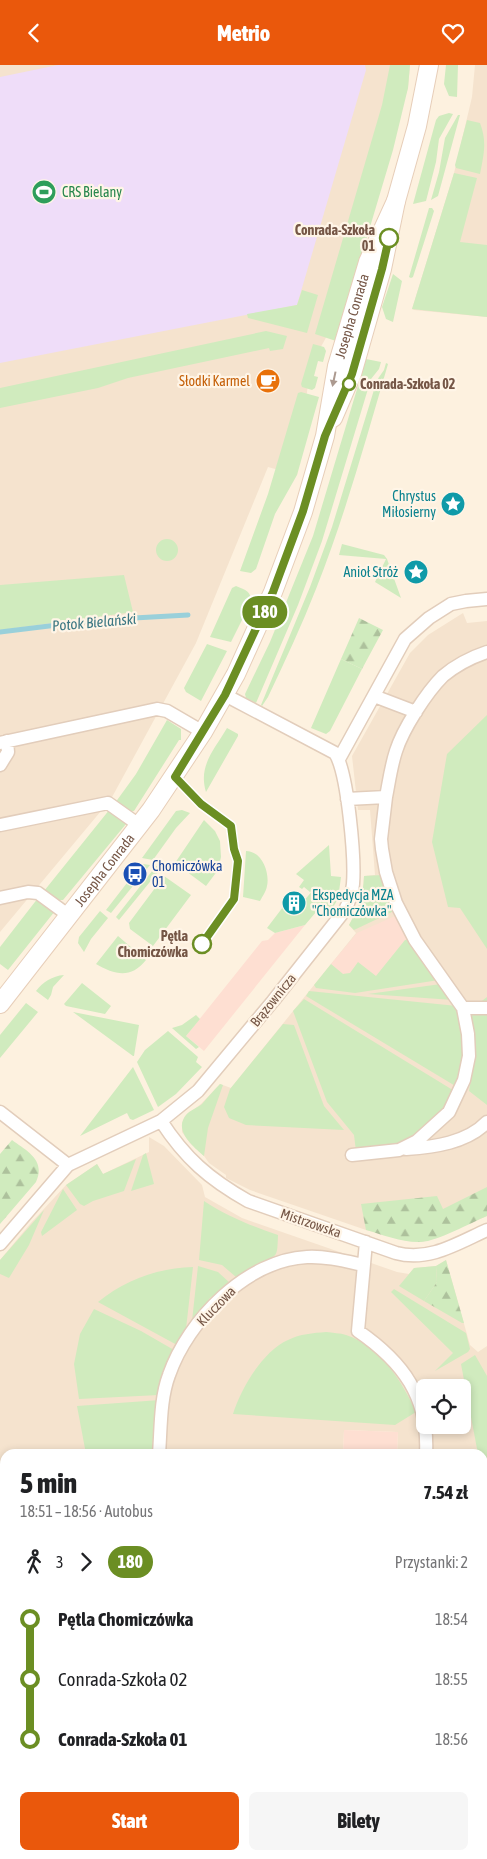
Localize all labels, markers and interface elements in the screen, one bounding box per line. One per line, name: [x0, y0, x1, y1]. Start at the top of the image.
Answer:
icon: back: [20, 19, 48, 47]
icon: heart: [439, 19, 467, 47]
text: Metrio: [217, 20, 270, 46]
sports icon: CRS Bielany: [31, 179, 57, 205]
place label: CRS Bielany: [62, 184, 122, 200]
place label: Conrada-Szkoła 01: [295, 222, 375, 254]
marker: Conrada-Szkoła 01: [379, 228, 399, 248]
street label: Josepha Conrada: [332, 272, 372, 360]
cafe icon: Słodki Karmel: [255, 368, 281, 394]
one-way arrow: [330, 371, 338, 386]
place label: Słodki Karmel: [179, 373, 250, 389]
place label: Conrada-Szkoła 02: [360, 376, 456, 392]
marker: Conrada-Szkoła 02: [342, 377, 356, 391]
place label: Chrystus Miłosierny: [382, 488, 436, 520]
place icon: Chrystus Miłosierny: [440, 491, 466, 517]
place icon: Anioł Stróż: [403, 559, 429, 585]
place label: Anioł Stróż: [343, 564, 398, 580]
line badge: 180: [236, 596, 294, 628]
text: 180: [252, 601, 278, 622]
water label: Potok Bielański: [51, 610, 137, 634]
street label: Josepha Conrada: [71, 830, 138, 909]
place label: Chomiczówka 01: [152, 858, 223, 890]
bus stop icon: Chomiczówka 01: [122, 861, 148, 887]
place label: Ekspedycja MZA "Chomiczówka": [312, 887, 394, 919]
building icon: Ekspedycja MZA "Chomiczówka": [281, 890, 307, 916]
place label: Pętla Chomiczówka: [117, 928, 188, 960]
marker: Pętla Chomiczówka: [192, 934, 212, 954]
street label: Brązownicza: [247, 970, 299, 1030]
street label: Mistrzowska: [279, 1205, 343, 1241]
street label: Kluczowa: [193, 1283, 239, 1329]
map controls: [416, 1379, 471, 1434]
button: locate: [416, 1379, 471, 1434]
text: 5 min: [20, 1467, 77, 1499]
text: 7.54 zł: [423, 1481, 468, 1503]
text: 18:51 – 18:56 · Autobus: [20, 1502, 153, 1520]
icon: walk: [20, 1548, 48, 1576]
icon: forward: [72, 1548, 100, 1576]
text: 180: [118, 1551, 143, 1572]
text: 3: [56, 1553, 64, 1571]
text: Przystanki: 2: [395, 1553, 468, 1571]
text: Pętla Chomiczówka: [58, 1608, 193, 1630]
text: 18:54: [435, 1610, 468, 1628]
text: Conrada-Szkoła 02: [58, 1668, 187, 1690]
text: 18:55: [435, 1670, 468, 1688]
text: Conrada-Szkoła 01: [58, 1728, 187, 1750]
text: 18:56: [435, 1730, 468, 1748]
button: Start: [20, 1792, 239, 1850]
button: Bilety: [249, 1792, 468, 1850]

